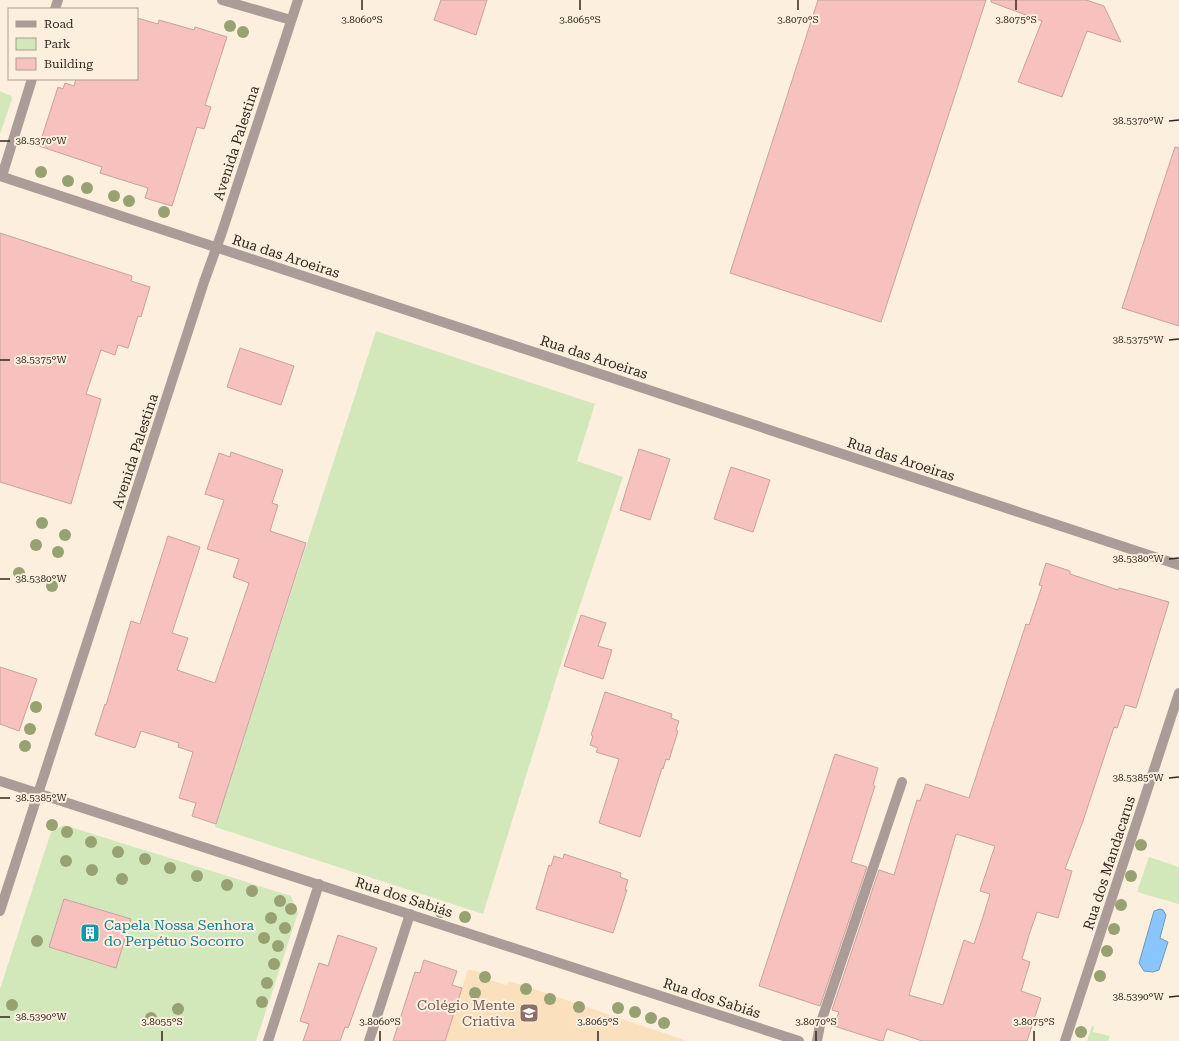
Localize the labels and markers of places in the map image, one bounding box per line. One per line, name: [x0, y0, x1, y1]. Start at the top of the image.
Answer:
place label: Capela Nossa Senhora do Perpétuo Socorro: [104, 917, 254, 949]
building icon: Capela Nossa Senhora do Perpétuo Socorro: [79, 922, 101, 944]
place label: Colégio Mente Criativa: [417, 997, 515, 1029]
school or university icon: Colégio Mente Criativa: [518, 1002, 540, 1024]

